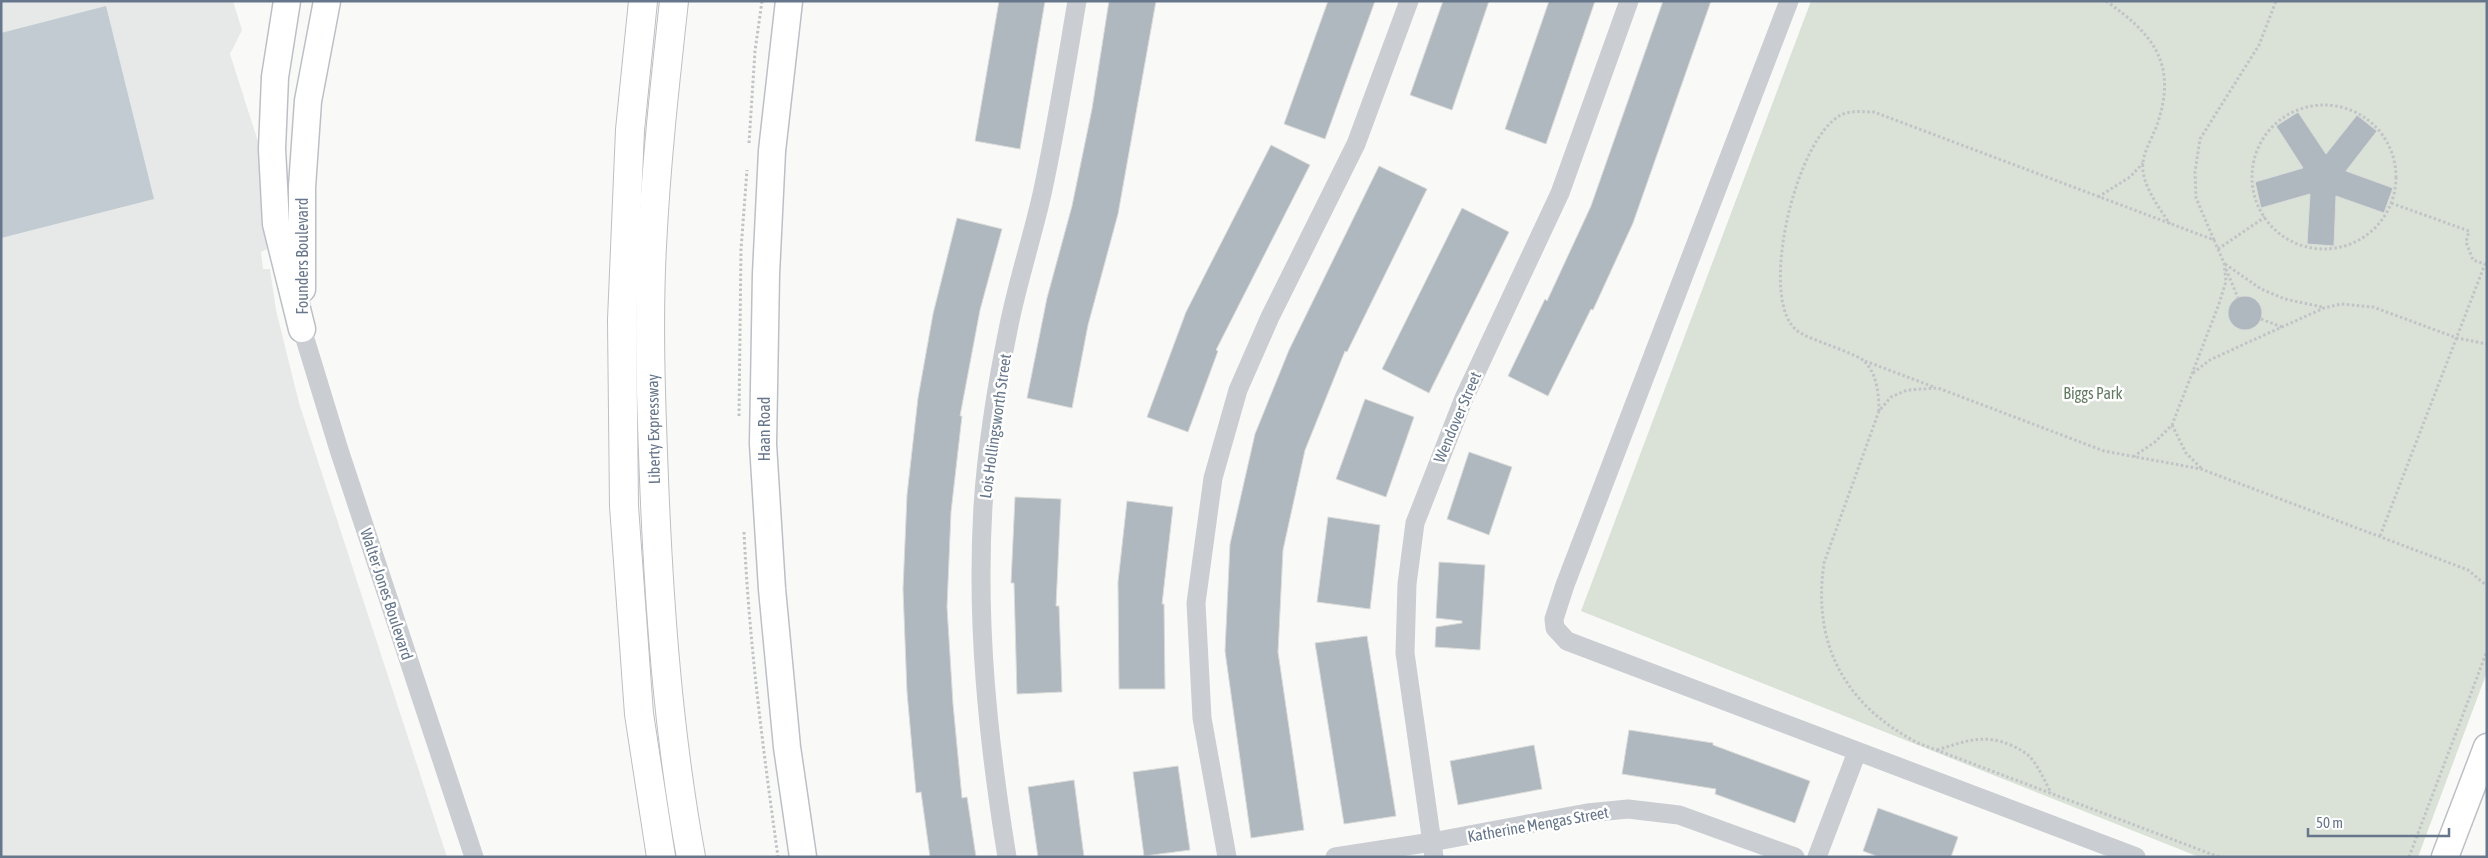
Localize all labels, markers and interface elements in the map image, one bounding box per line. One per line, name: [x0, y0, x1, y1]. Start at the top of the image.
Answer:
street label: Founders Boulevard: [293, 198, 311, 314]
street label: Lois Hollingsworth Street: [976, 352, 1015, 500]
street label: Wendover Street: [1430, 369, 1484, 465]
street label: Liberty Expressway: [643, 373, 664, 484]
park label: Biggs Park: [2063, 384, 2123, 403]
street label: Haan Road: [755, 397, 773, 461]
street label: Walter Jones Boulevard: [357, 526, 417, 662]
street label: Katherine Mengas Street: [1466, 803, 1610, 846]
scale bar: [2308, 806, 2449, 838]
text: 50 m: [2316, 814, 2343, 831]

